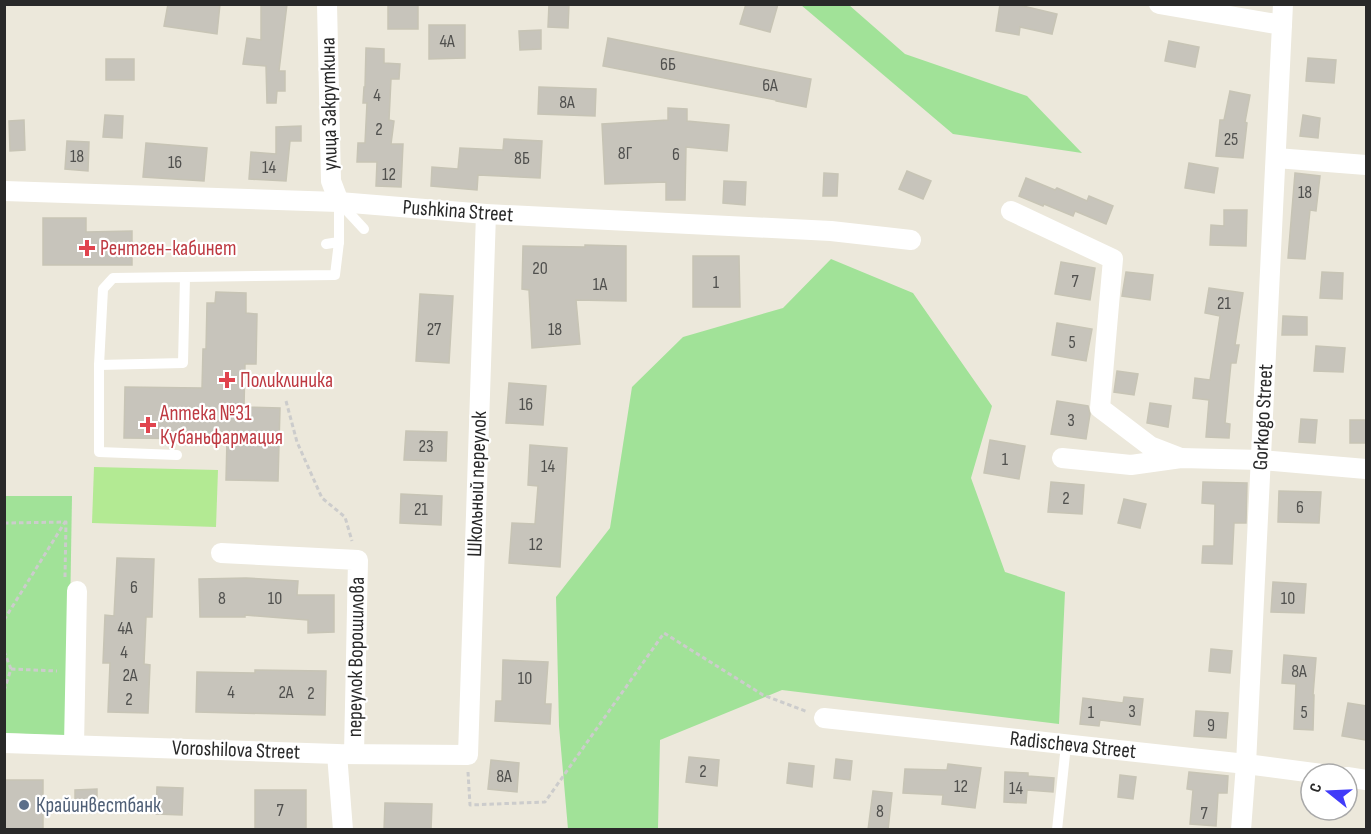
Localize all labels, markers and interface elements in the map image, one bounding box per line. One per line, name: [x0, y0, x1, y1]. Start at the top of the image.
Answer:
house number: 4А: [439, 31, 455, 52]
street label: улица Закруткина: [315, 37, 343, 171]
house number: 6Б: [660, 54, 676, 75]
house number: 6А: [762, 75, 778, 96]
house number: 4: [373, 85, 381, 106]
house number: 8А: [559, 92, 575, 113]
house number: 2: [375, 119, 383, 140]
house number: 25: [1224, 129, 1238, 150]
house number: 8Г: [618, 143, 633, 164]
house number: 6: [672, 144, 680, 165]
house number: 18: [70, 146, 84, 167]
house number: 8Б: [514, 148, 530, 169]
house number: 16: [168, 152, 182, 173]
house number: 14: [262, 157, 276, 178]
house number: 12: [382, 164, 396, 185]
house number: 18: [1298, 182, 1312, 203]
street label: Pushkina Street: [402, 195, 514, 227]
place label: Рентген-кабинет: [100, 236, 236, 261]
marker: Рентген-кабинет: [78, 239, 96, 257]
house number: 20: [532, 258, 548, 279]
house number: 7: [1071, 271, 1079, 292]
house number: 1: [713, 272, 720, 293]
house number: 1А: [593, 274, 607, 295]
house number: 21: [1217, 293, 1232, 314]
house number: 27: [427, 319, 442, 340]
house number: 18: [548, 319, 562, 340]
house number: 5: [1068, 332, 1076, 353]
street label: Gorkogo Street: [1248, 363, 1278, 471]
place label: Поликлиника: [240, 368, 333, 393]
marker: Поликлиника: [218, 371, 236, 389]
house number: 16: [519, 394, 533, 415]
place label: Аптека №31 Кубаньфармация: [159, 401, 283, 450]
house number: 3: [1067, 410, 1075, 431]
street label: Школьный переулок: [462, 411, 492, 557]
marker: Аптека №31 Кубаньфармация: [141, 418, 155, 432]
house number: 23: [419, 436, 434, 457]
house number: 1: [1002, 449, 1009, 470]
house number: 14: [541, 456, 555, 477]
house number: 2: [1062, 488, 1070, 509]
house number: 6: [1296, 497, 1304, 518]
house number: 21: [414, 499, 429, 520]
house number: 12: [529, 534, 543, 555]
house number: 6: [130, 577, 138, 598]
street label: переулок Ворошилова: [342, 577, 370, 737]
house number: 8: [218, 588, 226, 609]
house number: 10: [268, 588, 282, 609]
house number: 10: [1281, 588, 1295, 609]
house number: 4А: [117, 618, 133, 639]
house number: 4: [120, 642, 128, 663]
house number: 8А: [1291, 661, 1307, 682]
house number: 2А: [122, 665, 138, 686]
house number: 10: [518, 668, 532, 689]
house number: 4: [227, 682, 235, 703]
house number: 2А: [278, 682, 294, 703]
house number: 2: [307, 683, 315, 704]
house number: 2: [125, 689, 133, 710]
house number: 3: [1128, 701, 1136, 722]
house number: 1: [1088, 702, 1095, 723]
house number: 5: [1300, 702, 1308, 723]
house number: 9: [1207, 715, 1215, 736]
street label: Radischeva Street: [1009, 726, 1137, 764]
street label: Voroshilova Street: [171, 735, 301, 765]
house number: 2: [699, 761, 707, 782]
north arrow: [1299, 762, 1359, 822]
house number: 8А: [496, 766, 512, 787]
house number: 12: [954, 776, 968, 797]
house number: 14: [1009, 778, 1023, 799]
text: С: [1306, 781, 1326, 795]
place label: Крайинвестбанк: [36, 793, 161, 818]
marker: Крайинвестбанк: [17, 798, 31, 812]
house number: 7: [276, 800, 284, 821]
house number: 8: [876, 801, 884, 822]
house number: 7: [1200, 803, 1208, 824]

